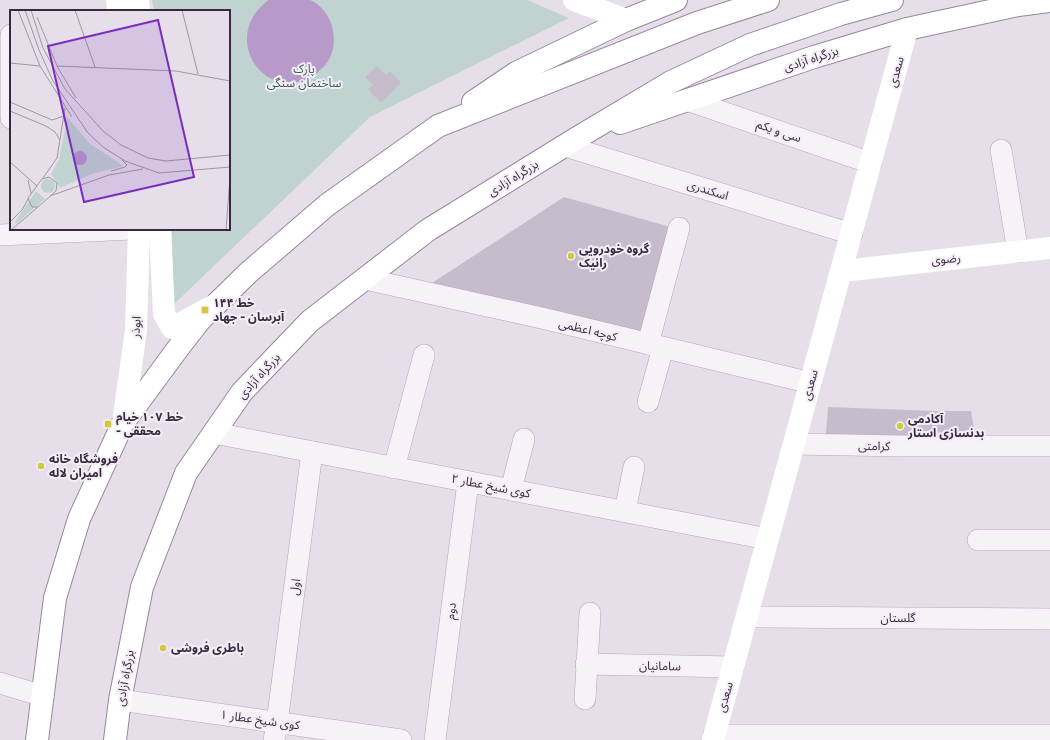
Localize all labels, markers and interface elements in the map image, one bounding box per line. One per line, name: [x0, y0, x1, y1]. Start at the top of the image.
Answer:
inset map: [10, 10, 230, 230]
street label: بزرگراه آزادی: [782, 44, 840, 74]
street label: سعدی: [885, 55, 907, 89]
park label: پارک ساختمان سنگی: [267, 62, 341, 90]
street label: سی و یکم: [754, 117, 803, 147]
street label: بزرگراه آزادی: [485, 157, 541, 199]
street label: اسکندری: [686, 177, 730, 203]
place label: گروه خودرویی رانیک: [579, 242, 650, 270]
street label: رضوی: [931, 250, 961, 268]
marker: گروه خودرویی رانیک: [566, 251, 576, 261]
place label: خط ۱۴۴ آبرسان - جهاد: [213, 296, 285, 324]
marker: خط ۱۴۴ آبرسان - جهاد: [200, 305, 210, 315]
street label: ابوذر: [128, 315, 144, 339]
street label: کوچه اعظمی: [557, 316, 620, 345]
street label: بزرگراه آزادی: [235, 350, 283, 402]
street label: سعدی: [799, 368, 821, 402]
place label: خط ۱۰۷ خیام - محققی: [116, 410, 183, 438]
place label: آکادمی بدنسازی استار: [907, 412, 985, 440]
marker: خط ۱۰۷ خیام - محققی: [103, 419, 113, 429]
marker: آکادمی بدنسازی استار: [895, 421, 905, 431]
street label: کرامتی: [858, 439, 891, 453]
place label: فروشگاه خانه امیران لاله: [49, 452, 118, 480]
marker: فروشگاه خانه امیران لاله: [36, 461, 46, 471]
street label: کوی شیخ عطار ۲: [450, 471, 533, 503]
street label: اول: [287, 578, 303, 596]
street label: دوم: [443, 601, 461, 620]
street label: گلستان: [881, 611, 917, 625]
place label: باطری فروشی: [171, 641, 244, 655]
marker: باطری فروشی: [158, 643, 168, 653]
street label: بزرگراه آزادی: [113, 649, 137, 707]
street label: سامانیان: [639, 659, 681, 673]
street label: سعدی: [714, 680, 736, 714]
street label: کوی شیخ عطار ۱: [219, 707, 302, 735]

